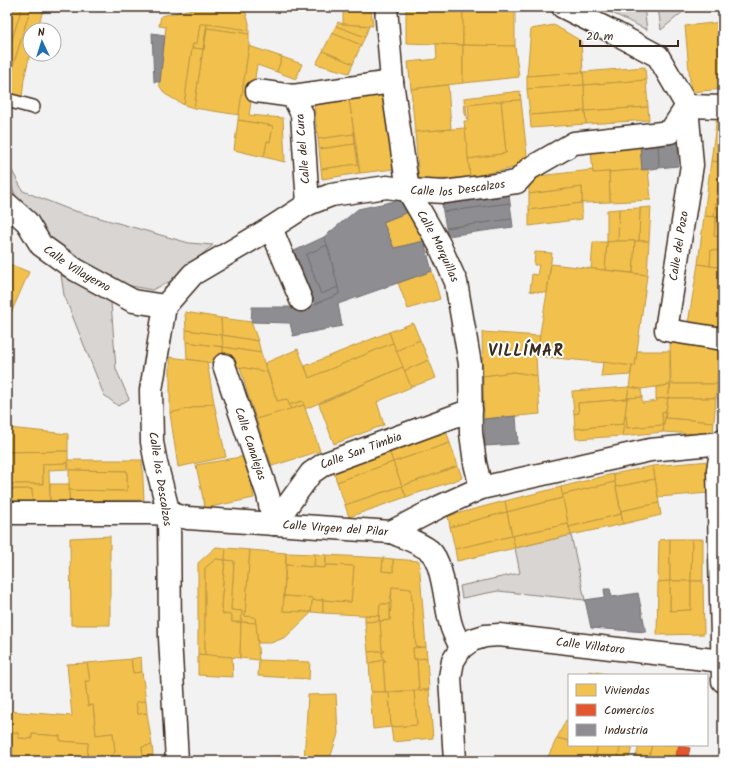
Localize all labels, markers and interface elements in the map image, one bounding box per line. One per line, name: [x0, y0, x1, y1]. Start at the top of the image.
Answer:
north arrow: [22, 22, 62, 62]
scale bar: [580, 22, 678, 48]
text: N: [37, 24, 46, 42]
text: 20 m: [586, 27, 614, 46]
street label: Calle del Cura: [290, 113, 316, 185]
street label: Calle los Descalzos: [410, 174, 506, 202]
street label: Calle Morquillas: [412, 206, 464, 285]
street label: Calle del Pozo: [664, 210, 694, 282]
street label: Calle Villayerno: [39, 240, 114, 297]
district label: VILLÍMAR: [488, 339, 564, 364]
street label: Calle Canalejas: [229, 405, 272, 483]
street label: Calle San Timbia: [316, 427, 405, 474]
street label: Calle los Descalzos: [143, 430, 177, 528]
street label: Calle Virgen del Pilar: [282, 515, 390, 541]
street label: Calle Villatoro: [555, 632, 626, 659]
legend: [568, 674, 708, 746]
text: Viviendas: [604, 681, 650, 700]
text: Comercios: [604, 701, 654, 720]
text: Industria: [604, 721, 648, 740]

